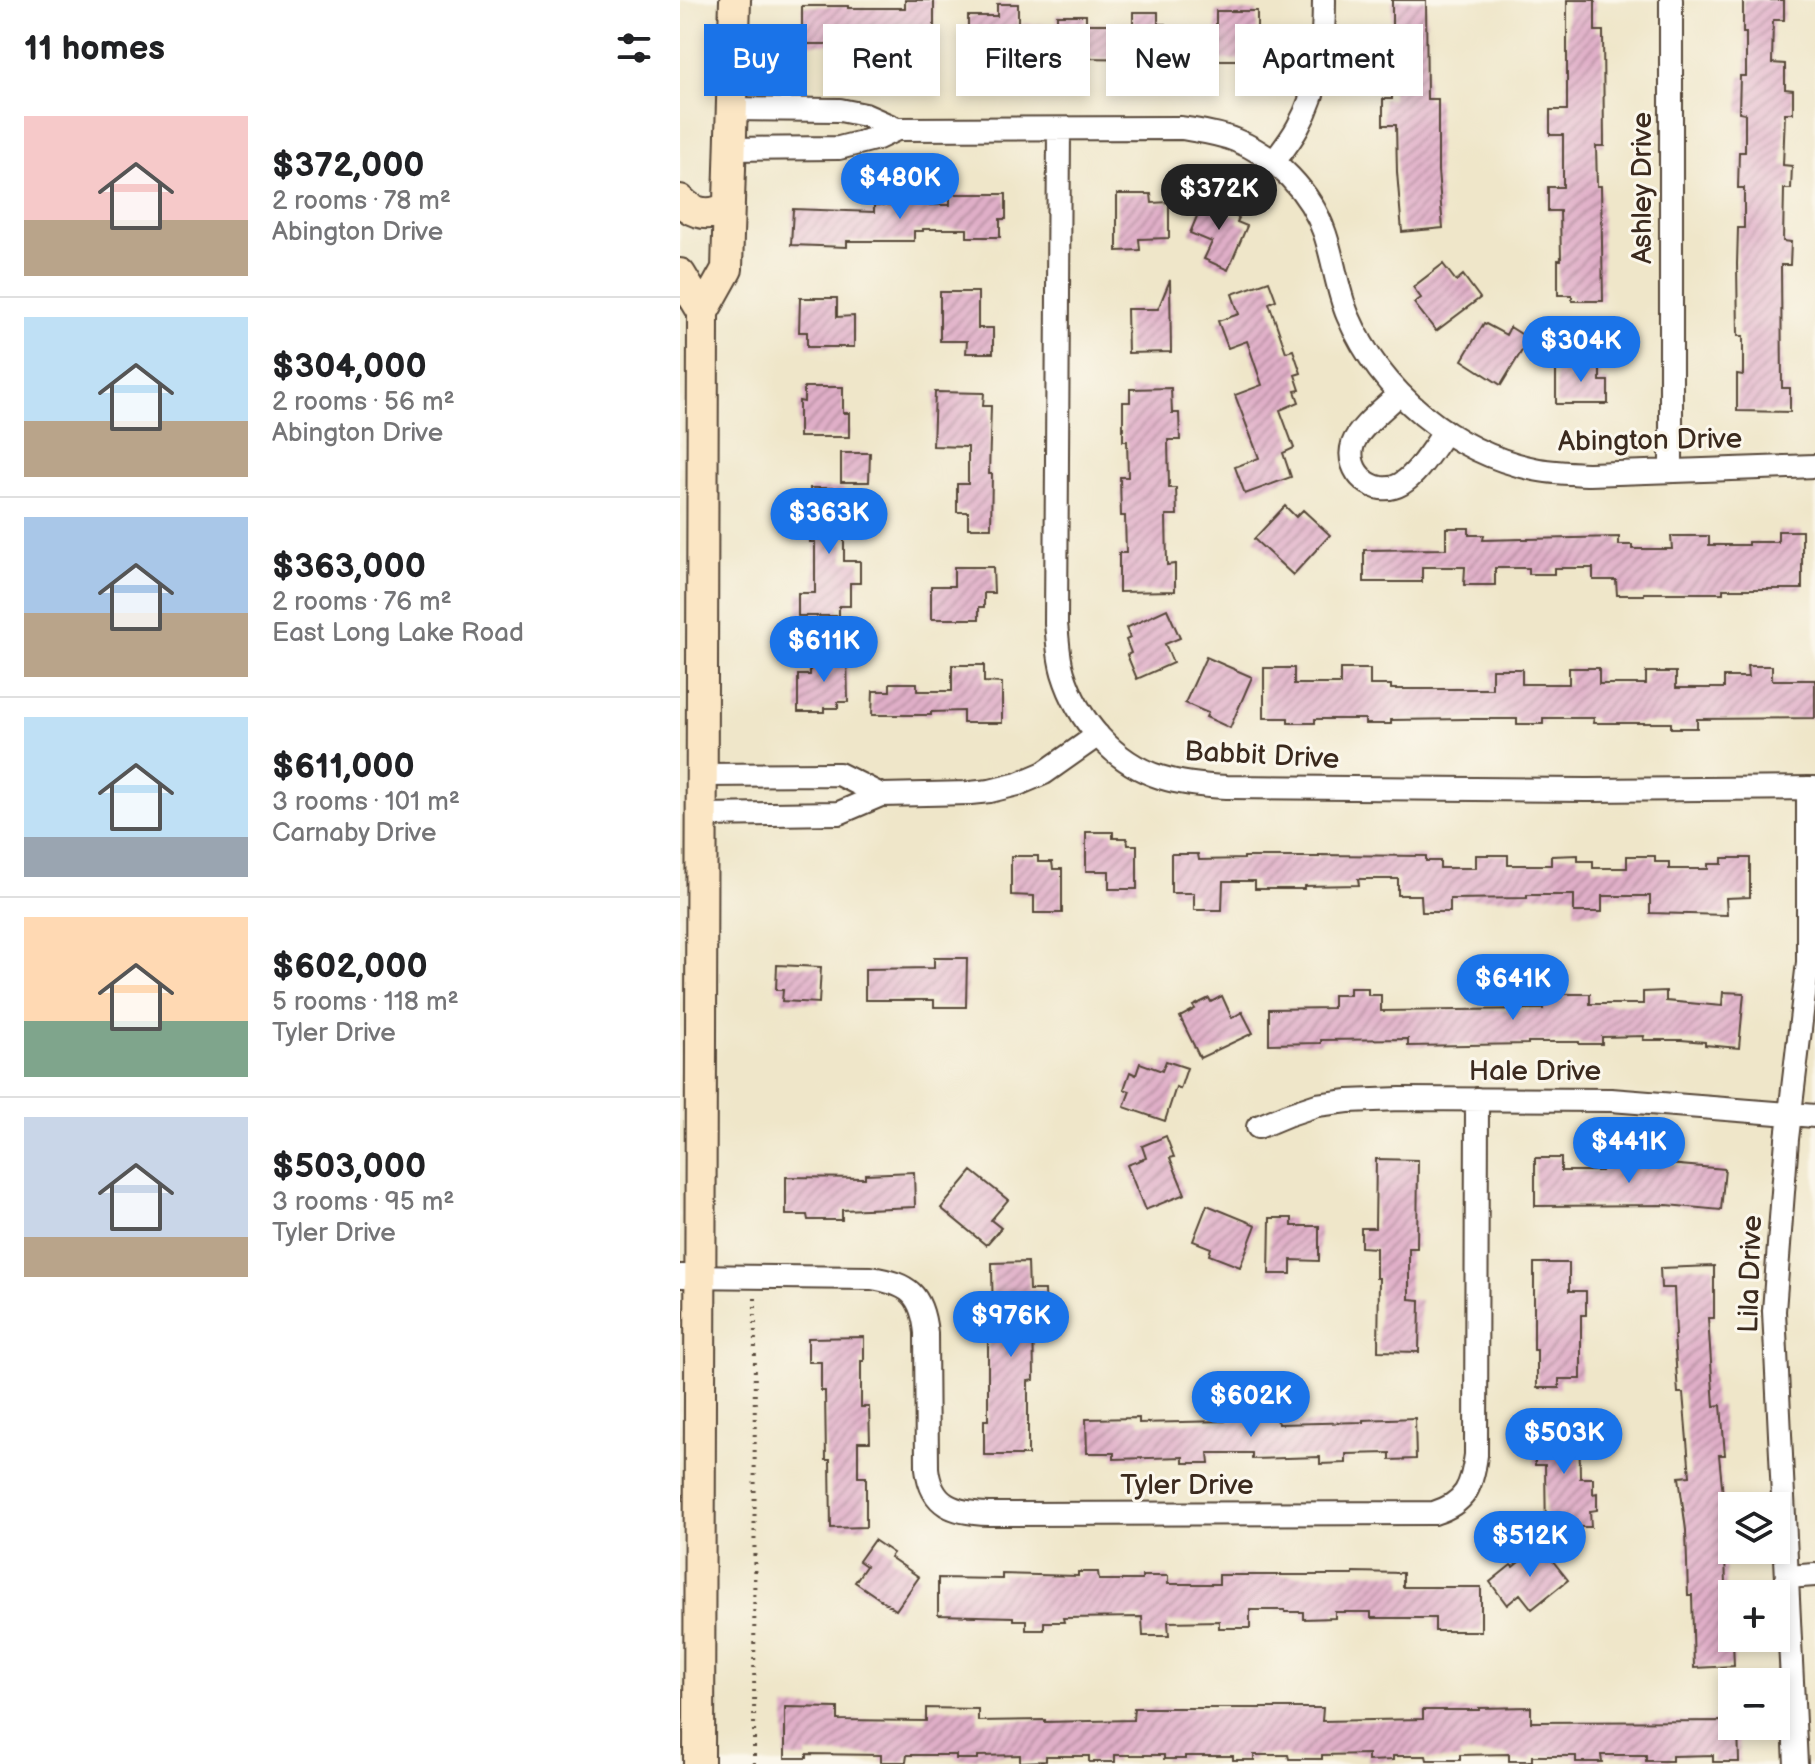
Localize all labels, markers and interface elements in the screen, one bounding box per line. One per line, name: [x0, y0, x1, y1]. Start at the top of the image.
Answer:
chip: Buy: [704, 24, 807, 96]
chip: Rent: [823, 24, 940, 96]
chip: Filters: [956, 24, 1090, 96]
chip: New: [1106, 24, 1219, 96]
chip: Apartment: [1235, 24, 1423, 96]
icon: filters: [612, 26, 656, 70]
text: 11 homes: [24, 28, 165, 69]
street label: Ashley Drive: [1626, 112, 1659, 264]
text: $372,000: [272, 145, 425, 186]
icon: home: [88, 148, 184, 244]
pin: $480K: [844, 153, 956, 221]
text: $480K: [859, 163, 941, 194]
pin: $372K: [1163, 164, 1275, 232]
text: $372K: [1179, 174, 1259, 205]
text: 2 rooms · 78 m²: [272, 186, 451, 217]
text: Abington Drive: [272, 217, 443, 248]
pin: $304K: [1525, 316, 1637, 384]
text: $304K: [1540, 326, 1622, 357]
text: $304,000: [272, 346, 427, 387]
icon: home: [88, 349, 184, 445]
text: 2 rooms · 56 m²: [272, 387, 455, 418]
text: Abington Drive: [272, 418, 443, 449]
street label: Abington Drive: [1558, 422, 1742, 459]
pin: $363K: [773, 488, 885, 556]
text: $363K: [789, 498, 869, 529]
text: $363,000: [272, 546, 426, 587]
icon: home: [88, 549, 184, 645]
text: 2 rooms · 76 m²: [272, 587, 452, 618]
pin: $611K: [768, 616, 880, 684]
text: East Long Lake Road: [272, 618, 524, 649]
text: $611K: [788, 626, 860, 657]
street label: Babbit Drive: [1184, 735, 1340, 776]
text: $611,000: [272, 746, 415, 787]
icon: home: [88, 749, 184, 845]
text: 3 rooms · 101 m²: [272, 787, 460, 818]
text: Carnaby Drive: [272, 818, 436, 849]
text: $602,000: [272, 946, 428, 987]
icon: home: [88, 949, 184, 1045]
pin: $641K: [1457, 954, 1569, 1022]
text: $641K: [1475, 964, 1551, 995]
text: 5 rooms · 118 m²: [272, 987, 459, 1018]
text: Tyler Drive: [272, 1018, 396, 1049]
street label: Hale Drive: [1469, 1055, 1601, 1088]
pin: $441K: [1573, 1117, 1685, 1185]
text: $441K: [1591, 1127, 1667, 1158]
text: $503,000: [272, 1146, 426, 1187]
icon: home: [88, 1149, 184, 1245]
text: 3 rooms · 95 m²: [272, 1187, 454, 1218]
street label: Lila Drive: [1732, 1215, 1769, 1334]
text: Tyler Drive: [272, 1218, 396, 1249]
pin: $976K: [955, 1291, 1067, 1359]
text: $976K: [971, 1301, 1051, 1332]
pin: $602K: [1195, 1371, 1307, 1439]
text: $602K: [1210, 1381, 1292, 1412]
pin: $503K: [1508, 1408, 1620, 1476]
text: $503K: [1523, 1418, 1605, 1449]
street label: Tyler Drive: [1120, 1469, 1254, 1502]
map controls: [1718, 1492, 1790, 1740]
button: layers: [1718, 1492, 1790, 1564]
pin: $512K: [1474, 1511, 1586, 1579]
text: $512K: [1492, 1521, 1568, 1552]
button: +: [1718, 1580, 1790, 1652]
button: −: [1718, 1668, 1790, 1740]

